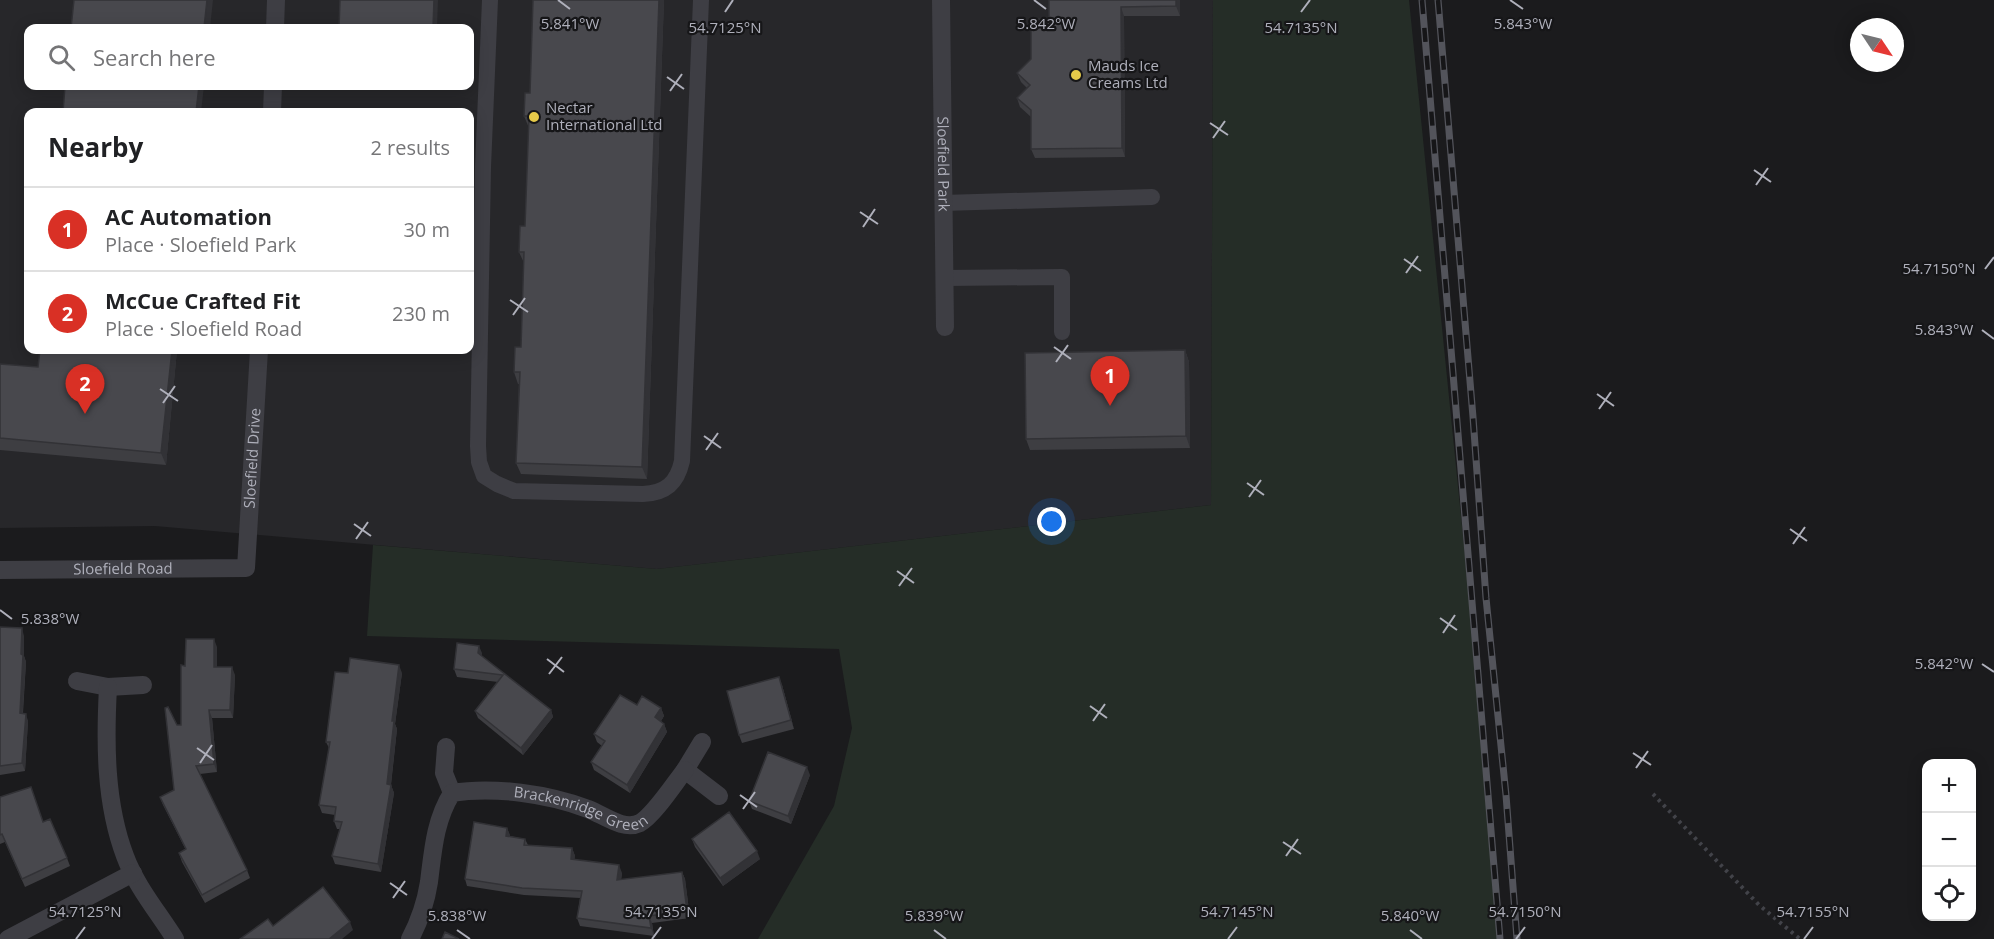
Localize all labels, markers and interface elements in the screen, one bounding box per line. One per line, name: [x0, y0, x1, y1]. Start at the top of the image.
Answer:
text: 5.841°W: [541, 13, 599, 33]
text: 5.842°W: [1017, 13, 1075, 33]
text: 5.843°W: [1494, 13, 1552, 33]
text: 54.7125°N: [688, 17, 762, 37]
text: 54.7135°N: [1264, 17, 1338, 37]
north arrow: [1850, 18, 1904, 72]
search box: [24, 24, 474, 90]
icon: search: [45, 41, 78, 74]
text: Search here: [93, 42, 216, 72]
place label: Mauds Ice Creams Ltd: [1088, 55, 1168, 92]
marker: Mauds Ice Creams Ltd: [1069, 68, 1083, 82]
place label: Nectar International Ltd: [546, 97, 663, 134]
marker: Nectar International Ltd: [527, 110, 541, 124]
street label: Sloefield Park: [933, 116, 955, 212]
text: Nearby: [48, 129, 143, 165]
text: 2 results: [370, 134, 450, 161]
text: AC Automation: [105, 201, 272, 231]
text: 1: [62, 216, 73, 243]
text: 30 m: [403, 216, 450, 243]
text: Place · Sloefield Park: [105, 231, 296, 258]
text: 54.7150°N: [1902, 258, 1976, 278]
text: McCue Crafted Fit: [105, 285, 301, 315]
text: 2: [62, 300, 73, 327]
text: 230 m: [392, 300, 450, 327]
text: Place · Sloefield Road: [105, 315, 302, 342]
text: 5.843°W: [1915, 319, 1973, 339]
pin: 1: [1090, 356, 1130, 406]
pin: 2: [66, 364, 104, 414]
street label: Sloefield Drive: [239, 407, 265, 509]
your location: [1037, 507, 1066, 536]
street label: Sloefield Road: [73, 558, 173, 578]
text: 5.838°W: [21, 608, 79, 628]
text: 5.842°W: [1915, 653, 1973, 673]
map controls: [1922, 759, 1976, 921]
button: +: [1922, 759, 1976, 813]
street label: Brackenridge Green: [513, 781, 652, 834]
button: −: [1922, 813, 1976, 867]
button: locate: [1922, 867, 1976, 921]
text: 54.7125°N: [48, 901, 122, 921]
text: 54.7135°N: [624, 901, 698, 921]
text: 54.7145°N: [1200, 901, 1274, 921]
text: 54.7150°N: [1488, 901, 1562, 921]
text: 54.7155°N: [1776, 901, 1850, 921]
text: 5.838°W: [428, 905, 486, 925]
text: 5.839°W: [905, 905, 963, 925]
text: 5.840°W: [1381, 905, 1439, 925]

